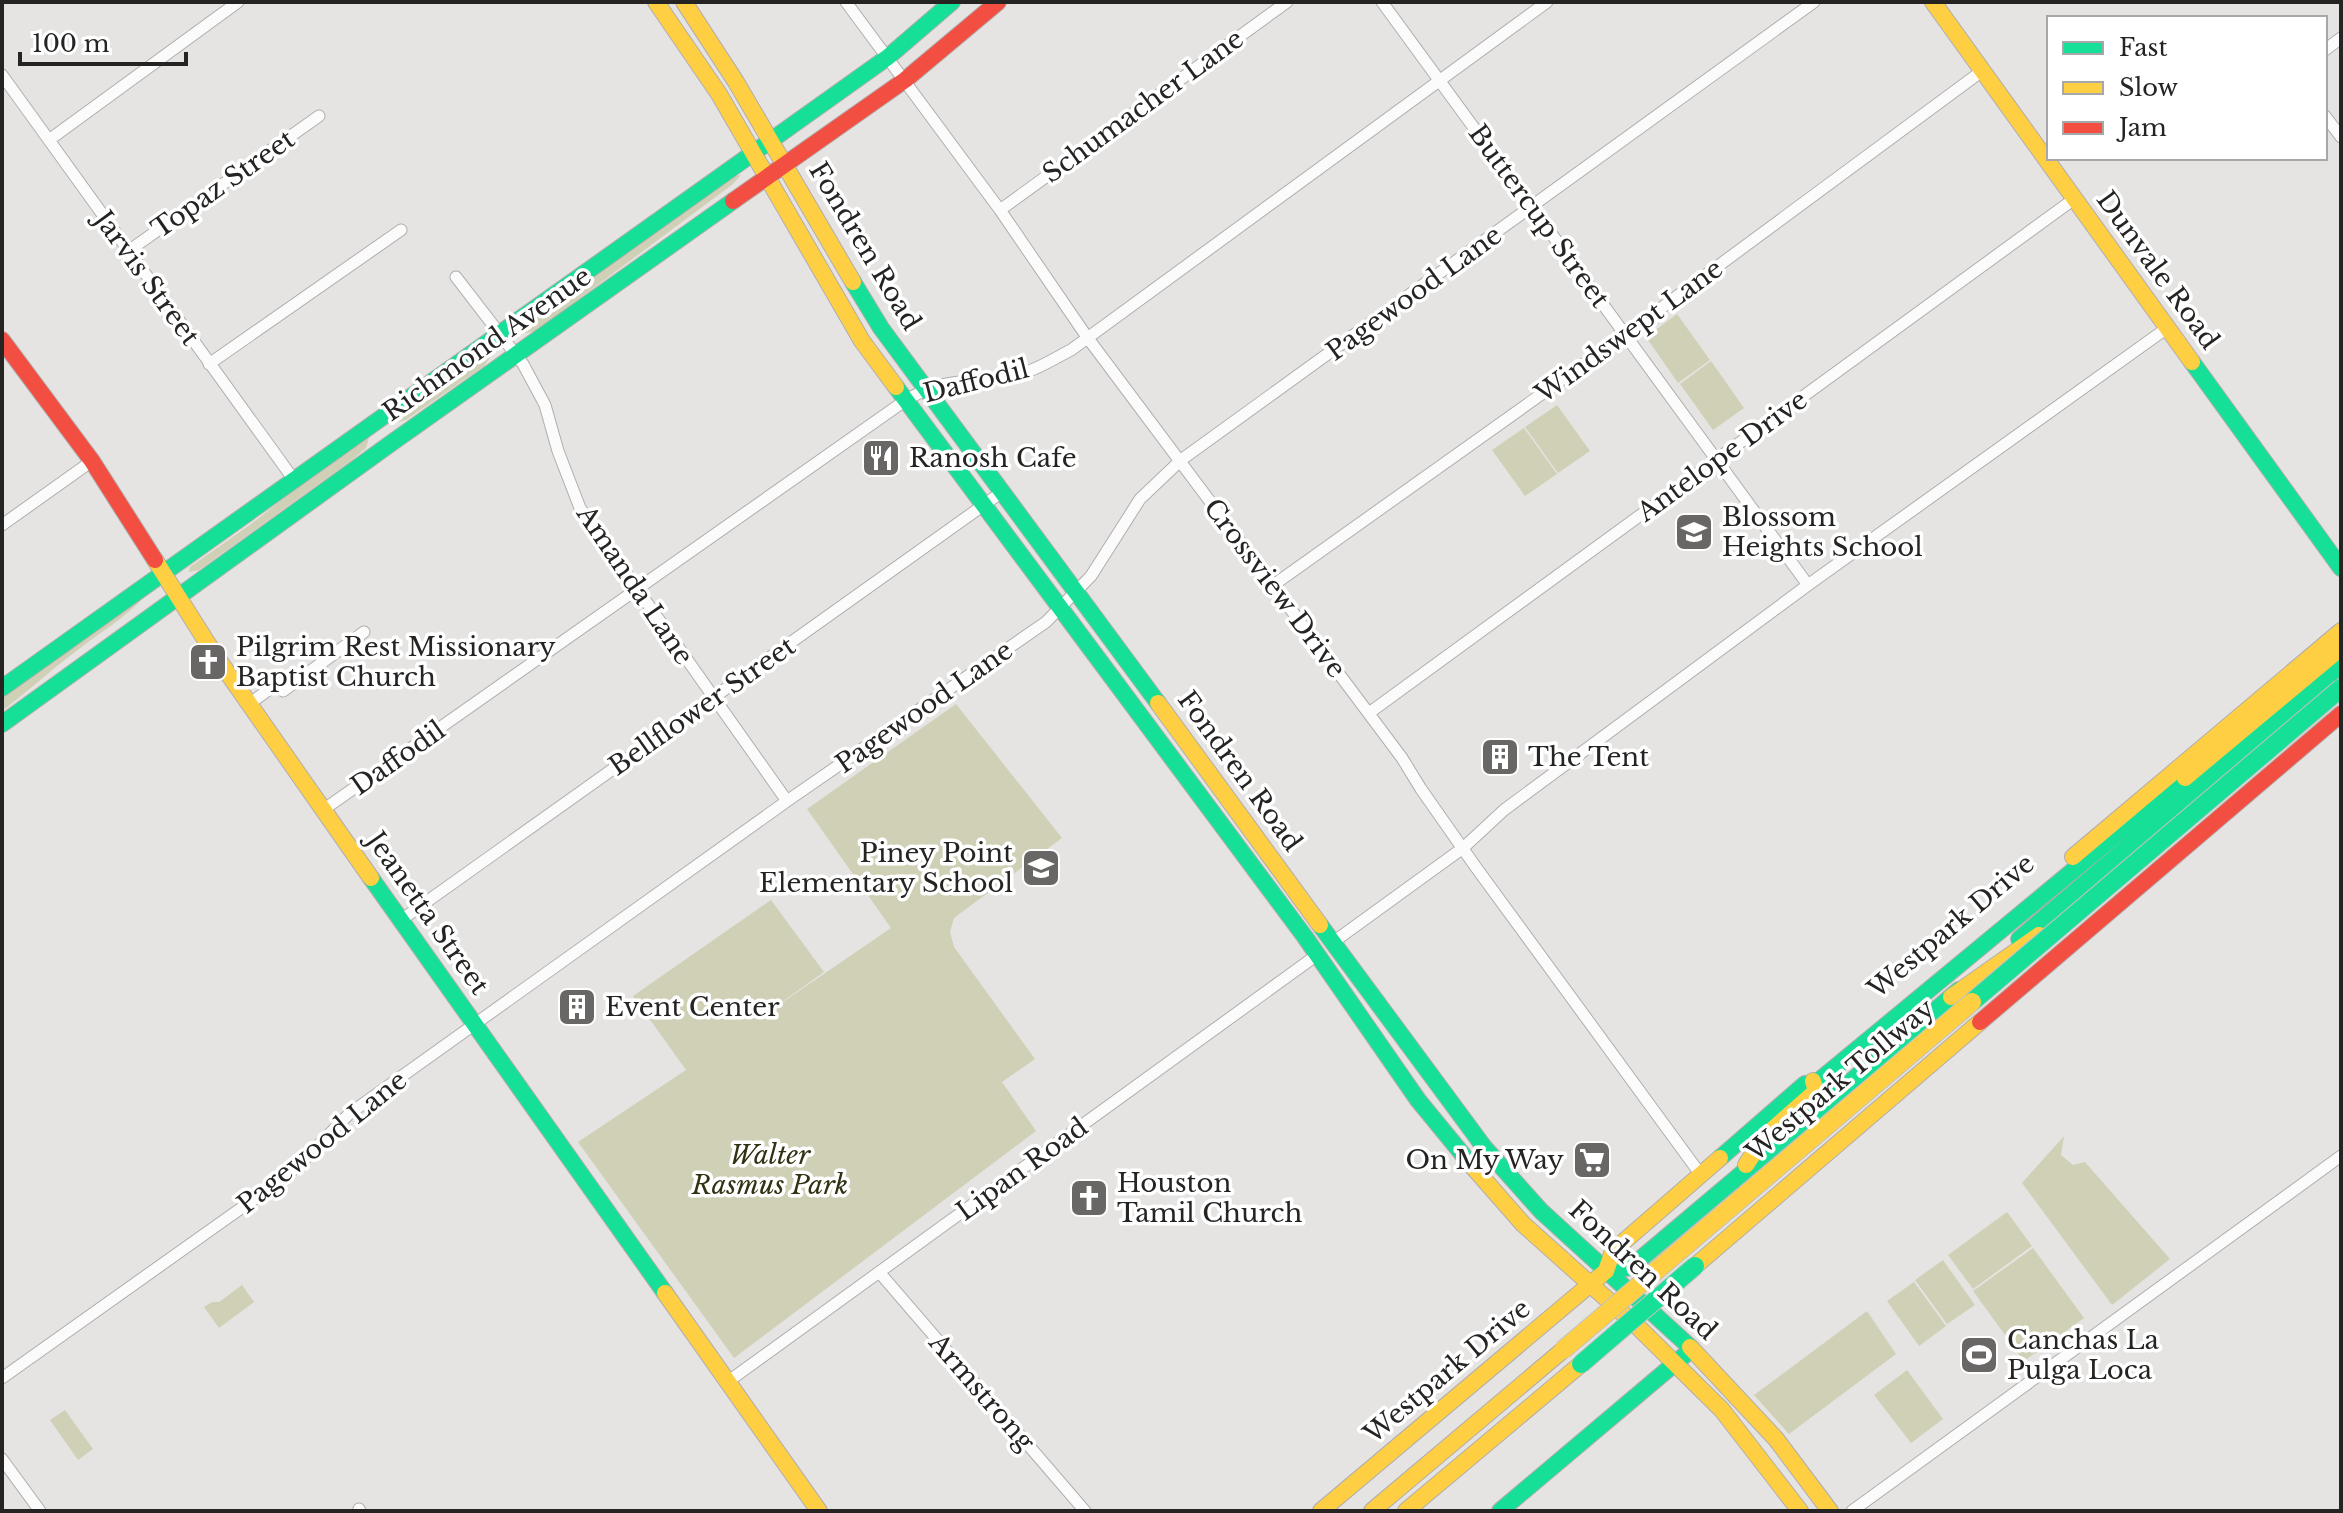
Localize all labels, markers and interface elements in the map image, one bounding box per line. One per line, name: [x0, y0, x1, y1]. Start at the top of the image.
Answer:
scale bar: [20, 16, 186, 66]
legend: [2047, 16, 2327, 160]
street label: Schumacher Lane: [1036, 22, 1250, 190]
text: 100 m: [32, 29, 110, 58]
text: Fast: [2119, 33, 2167, 62]
text: Slow: [2119, 73, 2178, 102]
text: Jam: [2116, 113, 2167, 142]
street label: Buttercup Street: [1462, 118, 1616, 314]
street label: Topaz Street: [145, 123, 301, 245]
street label: Fondren Road: [802, 156, 928, 336]
street label: Dunvale Road: [2090, 185, 2226, 355]
street label: Jarvis Street: [86, 202, 207, 352]
street label: Pagewood Lane: [1320, 219, 1508, 367]
street label: Windswept Lane: [1528, 252, 1729, 410]
street label: Richmond Avenue: [377, 260, 597, 428]
street label: Daffodil: [920, 352, 1032, 410]
street label: Antelope Drive: [1630, 384, 1813, 529]
restaurant icon: Ranosh Cafe: [860, 437, 902, 479]
place label: Ranosh Cafe: [909, 442, 1077, 474]
street label: Crossview Drive: [1197, 492, 1353, 684]
street label: Amanda Lane: [569, 498, 700, 671]
place label: Blossom Heights School: [1722, 501, 1923, 563]
school or university icon: Blossom Heights School: [1673, 511, 1715, 553]
street label: Bellflower Street: [603, 630, 801, 782]
place label: Pilgrim Rest Missionary Baptist Church: [236, 631, 556, 693]
street label: Pagewood Lane: [829, 634, 1019, 780]
church icon: Pilgrim Rest Missionary Baptist Church: [187, 641, 229, 683]
street label: Fondren Road: [1171, 685, 1309, 857]
street label: Daffodil: [345, 714, 451, 802]
building icon: The Tent: [1479, 736, 1521, 778]
place label: The Tent: [1528, 741, 1649, 773]
street label: Jeanetta Street: [358, 823, 496, 1001]
place label: Piney Point Elementary School: [759, 837, 1013, 899]
school or university icon: Piney Point Elementary School: [1020, 847, 1062, 889]
street label: Westpark Drive: [1861, 847, 2041, 1005]
building icon: Event Center: [556, 986, 598, 1028]
place label: Event Center: [605, 991, 780, 1023]
street label: Westpark Tollway: [1739, 992, 1941, 1169]
street label: Pagewood Lane: [231, 1064, 413, 1220]
street label: Lipan Road: [950, 1111, 1094, 1227]
park label: Walter Rasmus Park: [691, 1139, 848, 1201]
supermarket icon: On My Way: [1571, 1139, 1613, 1181]
place label: On My Way: [1405, 1144, 1564, 1176]
place label: Houston Tamil Church: [1117, 1167, 1302, 1229]
church icon: Houston Tamil Church: [1068, 1177, 1110, 1219]
street label: Fondren Road: [1562, 1193, 1724, 1347]
street label: Westpark Drive: [1357, 1292, 1537, 1450]
place label: Canchas La Pulga Loca: [2007, 1324, 2160, 1386]
street label: Armstrong: [922, 1326, 1042, 1457]
sports icon: Canchas La Pulga Loca: [1958, 1334, 2000, 1376]

